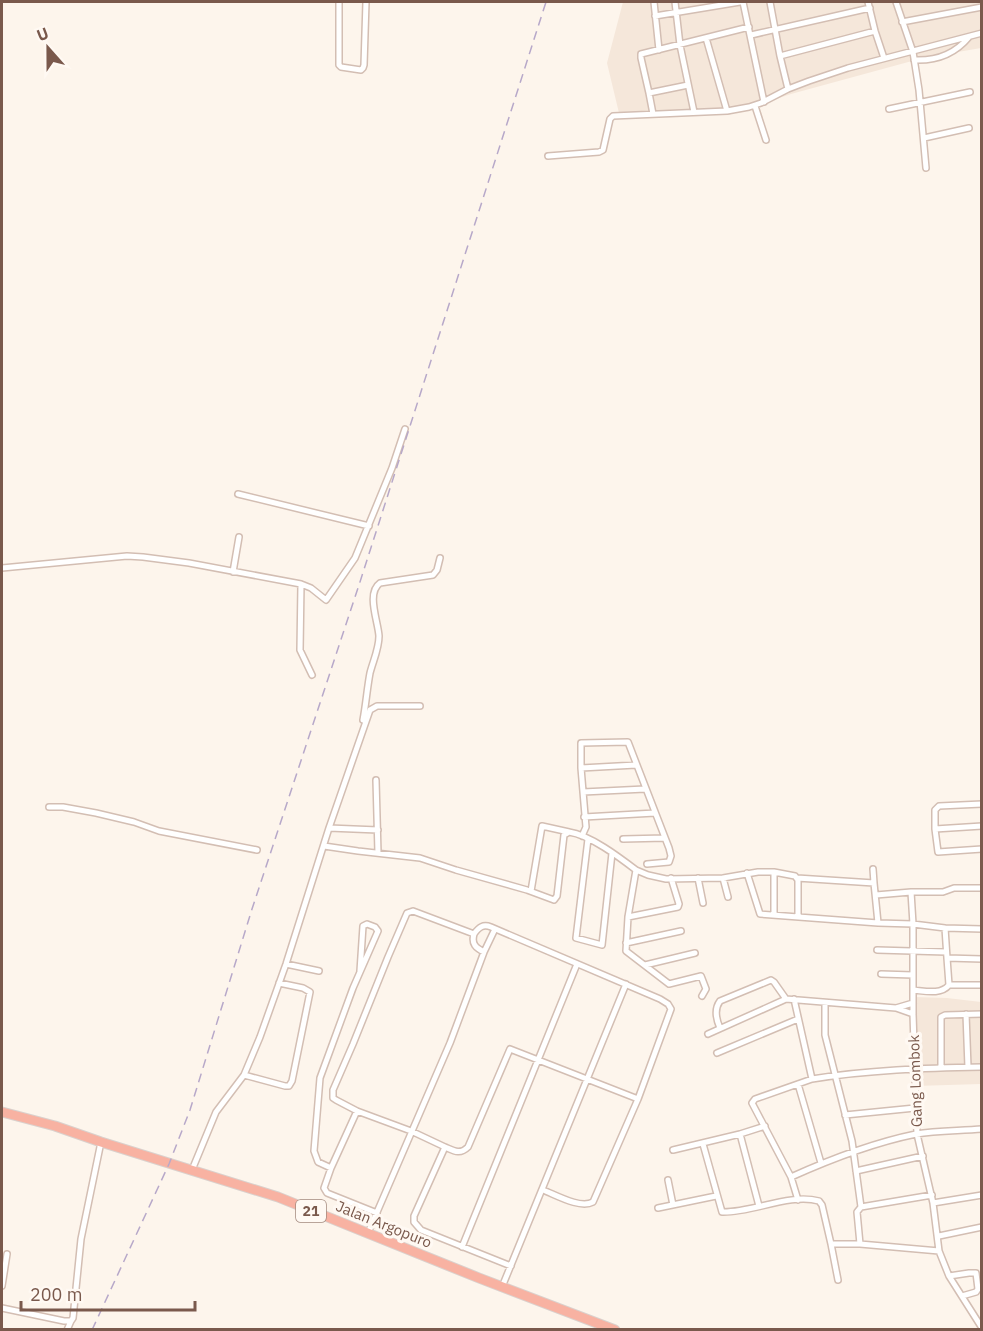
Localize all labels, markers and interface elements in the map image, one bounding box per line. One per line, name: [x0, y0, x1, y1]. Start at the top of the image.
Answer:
north arrow: [18, 18, 78, 78]
text: U: [34, 23, 51, 45]
street label: Gang Lombok: [904, 1034, 926, 1127]
street label: Jalan Argopuro: [333, 1196, 435, 1252]
road number: 21: [296, 1200, 326, 1222]
scale bar: [21, 1274, 195, 1312]
text: 200 m: [30, 1283, 82, 1306]

